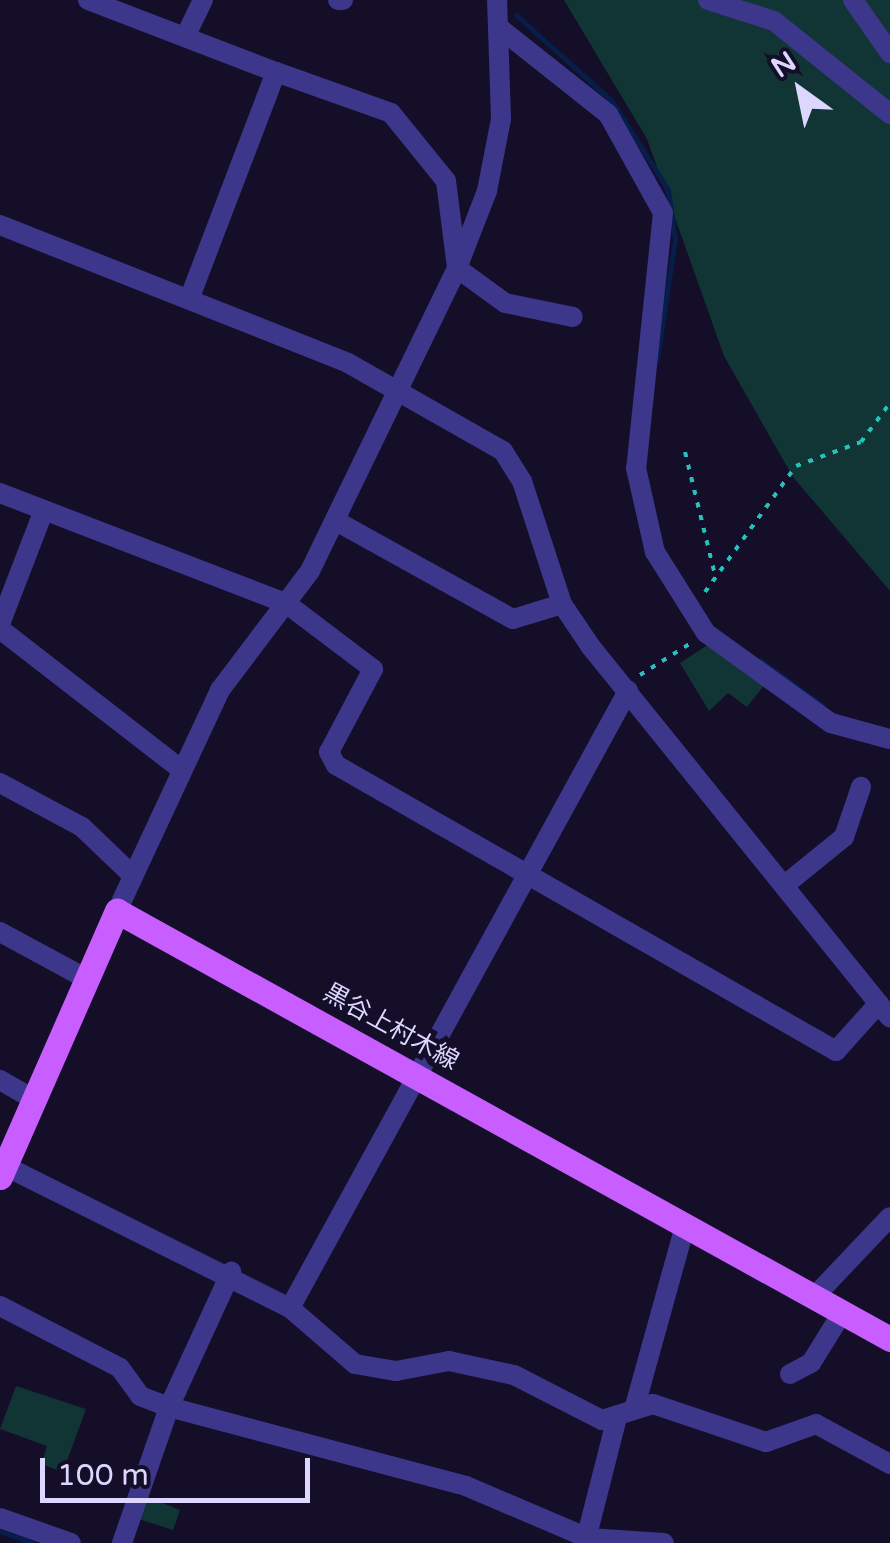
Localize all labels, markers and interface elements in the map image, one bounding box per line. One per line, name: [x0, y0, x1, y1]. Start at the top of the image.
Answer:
north arrow: [750, 40, 850, 140]
text: N: [765, 44, 802, 85]
street label: 黒谷上村木線: [318, 978, 464, 1076]
scale bar: [45, 1438, 315, 1500]
text: 100 m: [57, 1457, 149, 1494]

